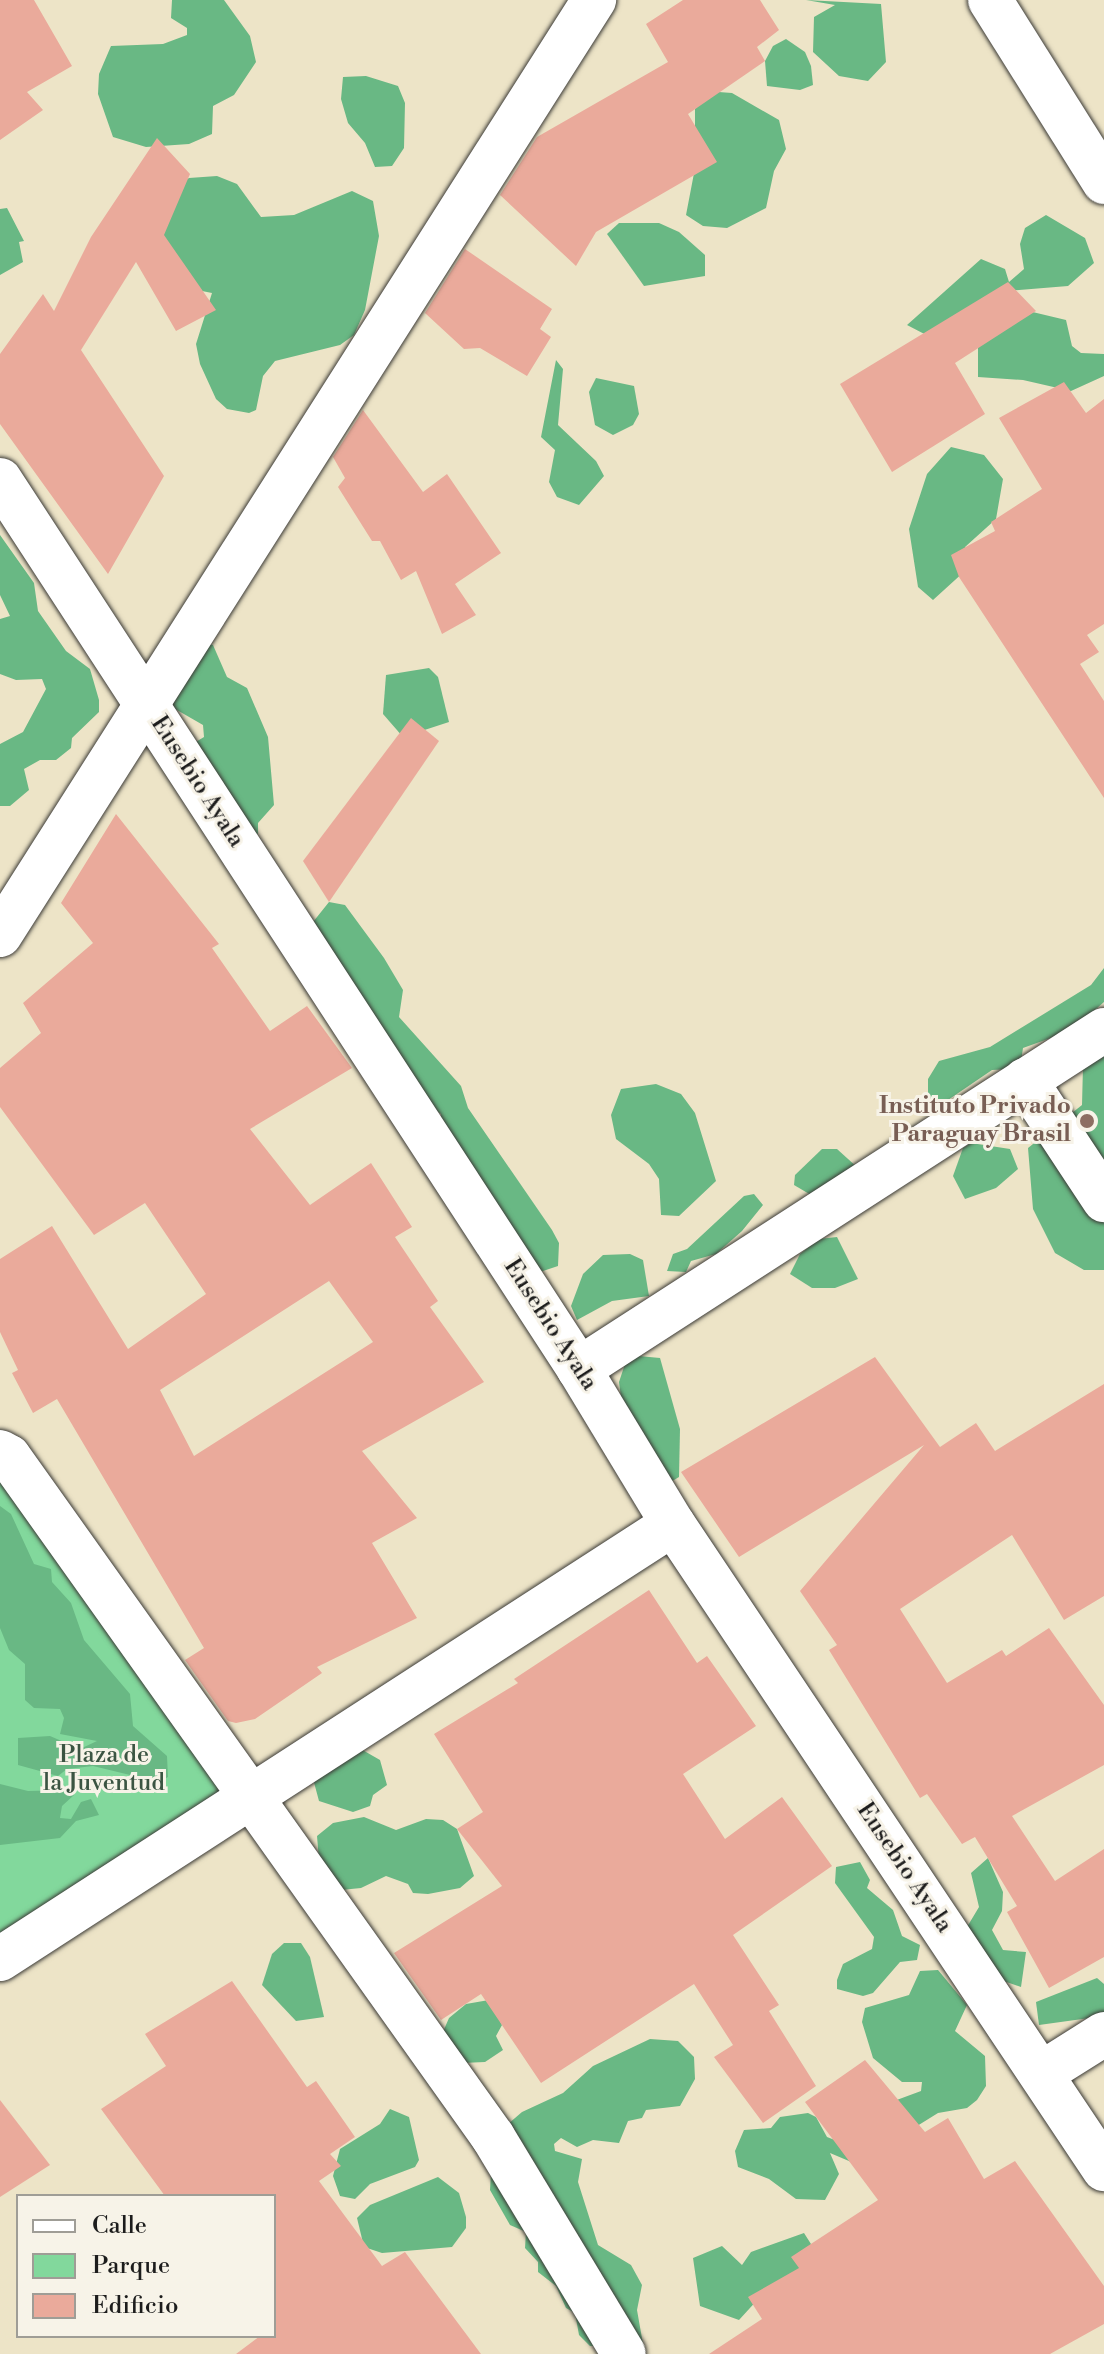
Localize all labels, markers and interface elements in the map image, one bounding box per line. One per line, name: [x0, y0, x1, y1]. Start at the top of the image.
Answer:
street label: Eusebio Ayala: [144, 711, 250, 853]
place label: Instituto Privado Paraguay Brasil: [879, 1093, 1071, 1149]
marker: Instituto Privado Paraguay Brasil: [1078, 1112, 1096, 1130]
street label: Eusebio Ayala: [497, 1254, 603, 1396]
park label: Plaza de la Juventud: [43, 1742, 165, 1798]
street label: Eusebio Ayala: [850, 1797, 958, 1939]
legend: [16, 2194, 276, 2338]
text: Calle: [92, 2211, 147, 2241]
text: Parque: [92, 2251, 170, 2281]
text: Edificio: [92, 2291, 178, 2321]

